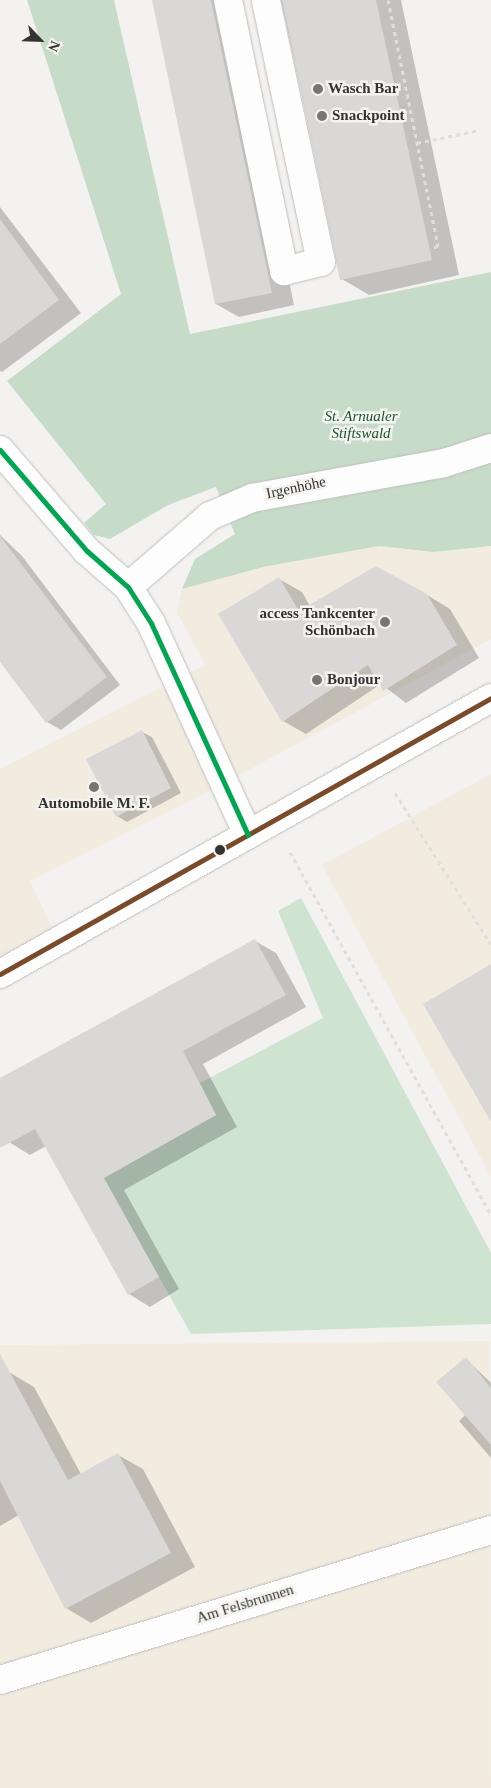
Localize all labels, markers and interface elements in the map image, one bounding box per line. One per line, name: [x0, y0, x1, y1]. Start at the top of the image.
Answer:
north arrow: [15, 15, 65, 65]
text: N: [45, 39, 63, 54]
place label: Wasch Bar: [328, 80, 398, 98]
marker: Wasch Bar: [312, 83, 324, 95]
place label: Snackpoint: [332, 107, 405, 125]
marker: Snackpoint: [316, 110, 328, 122]
park label: St. Arnualer Stiftswald: [324, 407, 398, 442]
street label: Irgenhöhe: [265, 473, 327, 503]
place label: access Tankcenter Schönbach: [259, 604, 375, 639]
marker: access Tankcenter Schönbach: [379, 616, 391, 628]
place label: Bonjour: [327, 671, 380, 689]
marker: Bonjour: [311, 674, 323, 686]
marker: Automobile M. F.: [88, 781, 100, 793]
place label: Automobile M. F.: [38, 795, 150, 813]
unlabelled marker: [215, 845, 225, 855]
street label: Am Felsbrunnen: [194, 1581, 296, 1627]

